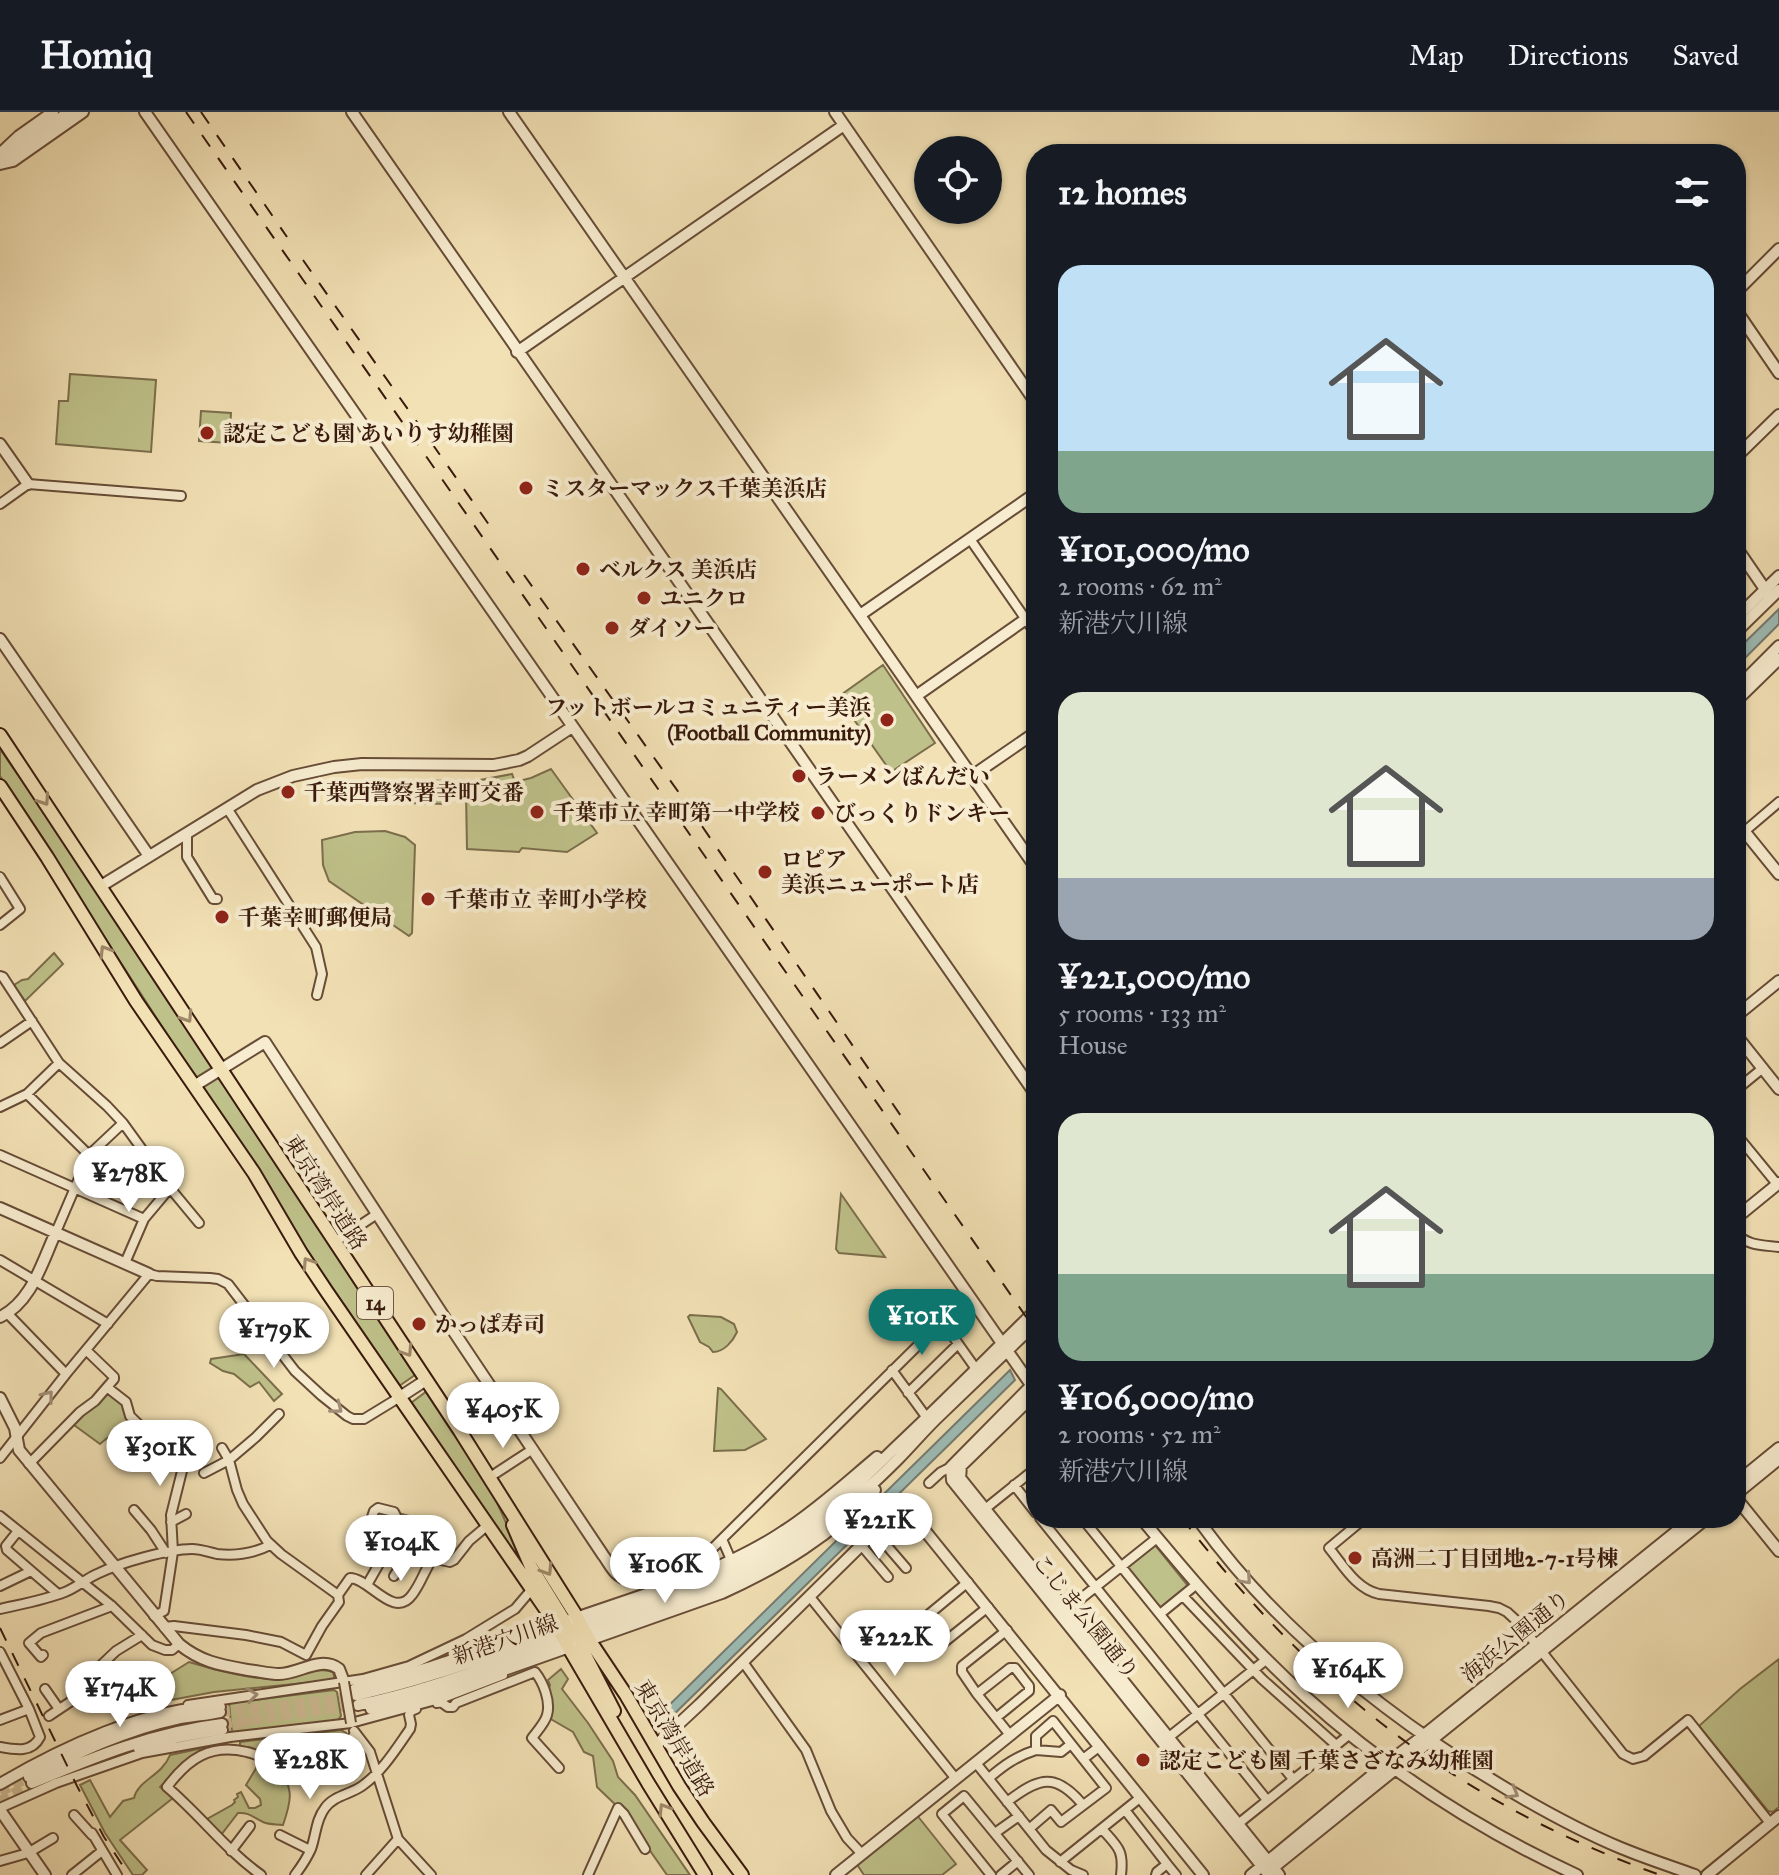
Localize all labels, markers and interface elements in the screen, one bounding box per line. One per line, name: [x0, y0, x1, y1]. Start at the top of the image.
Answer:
text: Homiq: [40, 32, 152, 78]
text: Map: [1409, 38, 1464, 73]
text: Directions: [1508, 38, 1629, 73]
text: Saved: [1673, 38, 1739, 73]
map controls: [914, 136, 1002, 224]
button: locate: [914, 136, 1002, 224]
icon: filters: [1670, 170, 1714, 214]
text: 12 homes: [1058, 172, 1187, 213]
icon: home: [1314, 317, 1458, 461]
place label: 認定こども園 あいりす幼稚園: [223, 420, 514, 447]
marker: 認定こども園 あいりす幼稚園: [198, 424, 216, 442]
place label: ミスターマックス千葉美浜店: [542, 475, 827, 502]
marker: ミスターマックス千葉美浜店: [517, 479, 535, 497]
text: ¥101,000/mo: [1058, 529, 1250, 570]
place label: ベルクス 美浜店: [599, 556, 757, 583]
marker: ベルクス 美浜店: [574, 560, 592, 578]
text: 2 rooms · 62 m²: [1058, 570, 1222, 602]
place label: ユニクロ: [660, 585, 748, 612]
marker: ユニクロ: [635, 589, 653, 607]
text: 新港穴川線: [1058, 607, 1188, 639]
place label: ダイソー: [628, 615, 716, 642]
marker: ダイソー: [603, 619, 621, 637]
place label: フットボールコミュニティー美浜 (Football Community): [545, 694, 871, 746]
marker: フットボールコミュニティー美浜 (Football Community): [878, 711, 896, 729]
icon: home: [1314, 744, 1458, 888]
place label: ラーメンばんだい: [815, 763, 990, 790]
marker: ラーメンばんだい: [790, 767, 808, 785]
place label: 千葉西警察署幸町交番: [304, 779, 524, 806]
marker: 千葉西警察署幸町交番: [279, 783, 297, 801]
one-way arrow: [34, 791, 49, 805]
place label: 千葉市立 幸町第一中学校: [553, 799, 800, 826]
place label: びっくりドンキー: [834, 800, 1010, 827]
marker: 千葉市立 幸町第一中学校: [528, 803, 546, 821]
marker: びっくりドンキー: [809, 804, 827, 822]
place label: ロピア 美浜ニューポート店: [781, 846, 979, 898]
marker: ロピア 美浜ニューポート店: [756, 863, 774, 881]
place label: 千葉市立 幸町小学校: [444, 886, 647, 913]
marker: 千葉市立 幸町小学校: [419, 890, 437, 908]
place label: 千葉幸町郵便局: [238, 904, 392, 931]
marker: 千葉幸町郵便局: [213, 908, 231, 926]
one-way arrow: [100, 945, 115, 960]
text: ¥221,000/mo: [1058, 956, 1250, 997]
text: 5 rooms · 133 m²: [1058, 997, 1226, 1029]
one-way arrow: [177, 1008, 192, 1023]
text: House: [1058, 1029, 1128, 1061]
street label: 東京湾岸道路: [278, 1130, 373, 1255]
pin: ¥278K: [73, 1146, 185, 1214]
text: ¥278K: [91, 1156, 167, 1188]
icon: home: [1314, 1165, 1458, 1309]
one-way arrow: [302, 1257, 317, 1272]
road number: 14: [357, 1287, 393, 1319]
pin: ¥101K: [866, 1289, 978, 1357]
text: ¥101K: [887, 1299, 957, 1331]
pin: ¥179K: [218, 1302, 330, 1370]
place label: かっぱ寿司: [435, 1311, 545, 1338]
text: ¥179K: [237, 1312, 311, 1344]
marker: かっぱ寿司: [410, 1315, 428, 1333]
one-way arrow: [397, 1342, 412, 1357]
text: ¥106,000/mo: [1058, 1377, 1254, 1418]
pin: ¥405K: [447, 1382, 559, 1450]
one-way arrow: [38, 1391, 53, 1406]
text: ¥405K: [464, 1392, 542, 1424]
one-way arrow: [328, 1399, 343, 1413]
text: 2 rooms · 52 m²: [1058, 1418, 1221, 1450]
pin: ¥301K: [104, 1420, 216, 1488]
text: ¥301K: [124, 1430, 196, 1462]
text: 新港穴川線: [1058, 1455, 1188, 1487]
pin: ¥221K: [823, 1493, 935, 1561]
text: ¥221K: [843, 1503, 915, 1535]
pin: ¥104K: [345, 1515, 457, 1583]
text: ¥104K: [363, 1525, 439, 1557]
pin: ¥106K: [609, 1537, 721, 1605]
place label: 高洲二丁目団地2-7-1号棟: [1371, 1545, 1618, 1572]
text: ¥106K: [628, 1547, 702, 1579]
street label: こじま公園通り: [1027, 1548, 1145, 1685]
marker: 高洲二丁目団地2-7-1号棟: [1346, 1549, 1364, 1567]
one-way arrow: [538, 1561, 553, 1575]
one-way arrow: [1236, 1569, 1250, 1584]
street label: 海浜公園通り: [1456, 1584, 1575, 1688]
street label: 新港穴川線: [449, 1609, 562, 1670]
pin: ¥222K: [839, 1610, 951, 1678]
text: ¥222K: [858, 1620, 932, 1652]
pin: ¥164K: [1292, 1642, 1404, 1710]
text: ¥164K: [1311, 1652, 1385, 1684]
pin: ¥174K: [64, 1661, 176, 1729]
text: ¥174K: [83, 1671, 157, 1703]
street label: 東京湾岸道路: [629, 1675, 720, 1802]
one-way arrow: [245, 1687, 259, 1704]
pin: ¥228K: [254, 1733, 366, 1801]
text: ¥228K: [273, 1743, 347, 1775]
place label: 認定こども園 千葉さざなみ幼稚園: [1159, 1747, 1494, 1774]
marker: 認定こども園 千葉さざなみ幼稚園: [1134, 1751, 1152, 1769]
one-way arrow: [1504, 1783, 1519, 1799]
one-way arrow: [658, 1803, 673, 1818]

